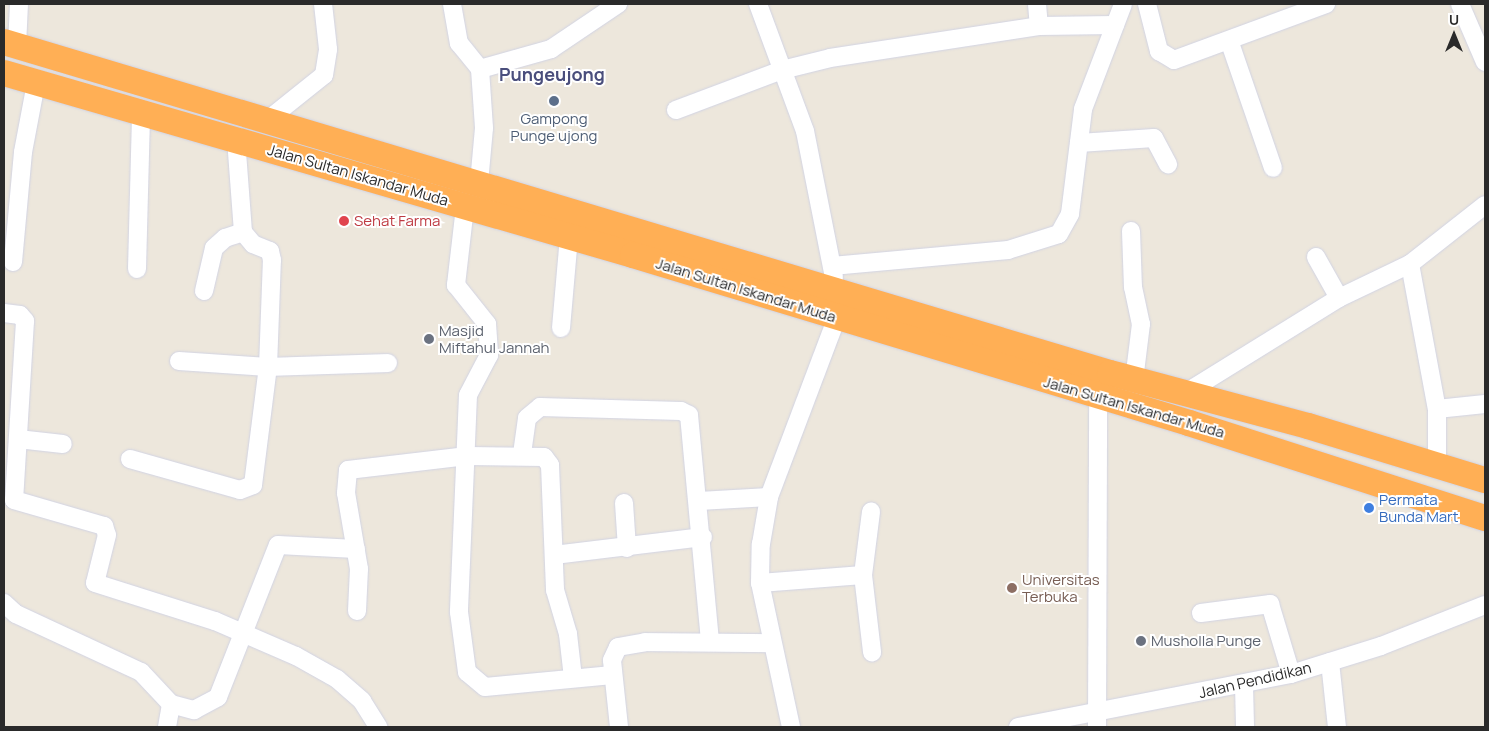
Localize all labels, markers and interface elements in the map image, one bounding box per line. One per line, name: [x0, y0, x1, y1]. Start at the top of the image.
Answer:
north arrow: [1429, 10, 1479, 60]
text: U: [1449, 10, 1459, 29]
district label: Pungeujong: [499, 63, 605, 85]
marker: Gampong Punge ujong: [548, 95, 560, 107]
place label: Gampong Punge ujong: [511, 109, 597, 144]
street label: Jalan Sultan Iskandar Muda: [265, 141, 451, 209]
place label: Sehat Farma: [354, 212, 440, 230]
marker: Sehat Farma: [338, 215, 350, 227]
street label: Jalan Sultan Iskandar Muda: [654, 254, 838, 326]
place label: Masjid Miftahul Jannah: [439, 321, 549, 356]
marker: Masjid Miftahul Jannah: [423, 333, 435, 345]
street label: Jalan Sultan Iskandar Muda: [1041, 373, 1227, 441]
place label: Permata Bunda Mart: [1379, 490, 1459, 525]
marker: Permata Bunda Mart: [1363, 502, 1375, 514]
place label: Universitas Terbuka: [1022, 570, 1100, 605]
marker: Universitas Terbuka: [1006, 582, 1018, 594]
place label: Musholla Punge: [1151, 632, 1261, 650]
marker: Musholla Punge: [1135, 635, 1147, 647]
street label: Jalan Pendidikan: [1197, 658, 1313, 702]

